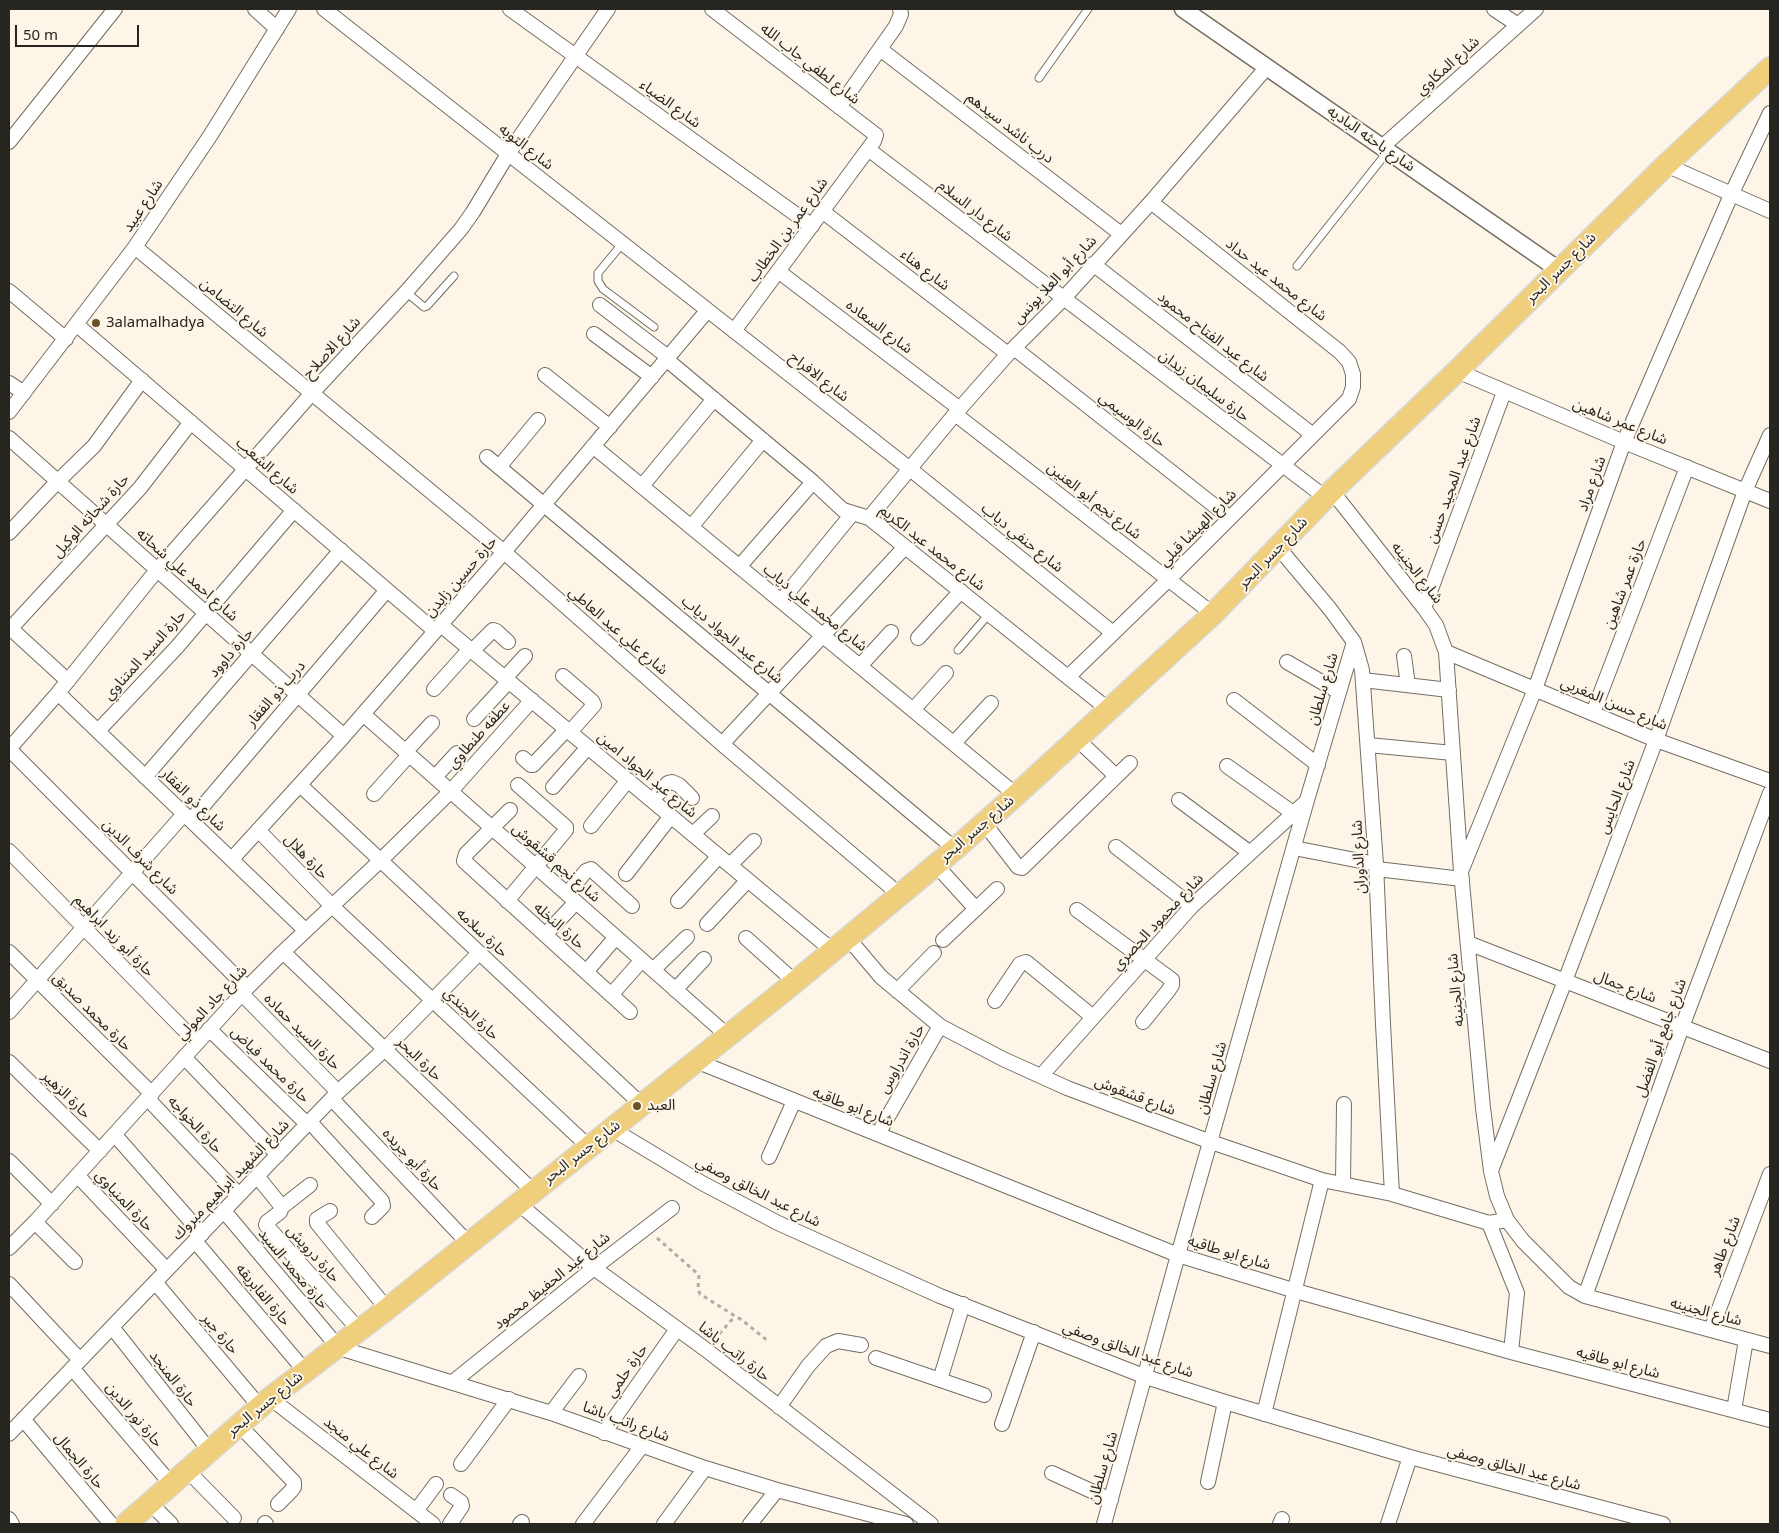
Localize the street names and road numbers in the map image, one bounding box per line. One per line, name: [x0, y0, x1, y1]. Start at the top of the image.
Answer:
street label: شارع لطفي جاب الله: [757, 20, 863, 108]
street label: شارع المكاوي: [1412, 33, 1484, 99]
street label: شارع الضياء: [636, 76, 704, 132]
street label: درب ناشد سيدهم: [963, 88, 1057, 168]
street label: شارع باحثه الباديه: [1324, 102, 1418, 176]
street label: شارع التوبه: [495, 120, 557, 174]
street label: شارع عمر بن الخطاب: [744, 174, 832, 286]
street label: شارع عبيد: [119, 176, 167, 236]
street label: شارع دار السلام: [934, 176, 1016, 246]
street label: شارع جسر البحر: [1522, 229, 1600, 307]
street label: شارع أبو العلا يونس: [1009, 232, 1101, 328]
street label: شارع محمد عيد حداد: [1222, 235, 1330, 325]
street label: شارع هناء: [897, 245, 953, 295]
street label: شارع التضامن: [196, 274, 272, 342]
street label: شارع عبد الفتاح محمود: [1154, 288, 1272, 386]
street label: شارع السعاده: [842, 296, 916, 358]
street label: شارع الاصلاح: [299, 313, 365, 383]
street label: حارة سليمان زيدان: [1155, 346, 1253, 426]
street label: شارع الافراح: [786, 348, 852, 406]
street label: حارة الوسيمي: [1095, 388, 1169, 452]
street label: شارع عمر شاهين: [1570, 395, 1670, 449]
street label: شارع عبد المجيد حسن: [1423, 414, 1485, 546]
street label: شارع الشعب: [232, 434, 302, 498]
street label: شارع مراد: [1574, 454, 1610, 514]
street label: شارع نجم أبو العنين: [1043, 459, 1145, 543]
street label: حارة شحاته الوكيل: [49, 470, 133, 562]
street label: شارع الهيشا قبلي: [1155, 485, 1241, 571]
street label: شارع حنفي دياب: [977, 499, 1067, 577]
street label: شارع محمد عبد الكريم: [876, 501, 988, 595]
street label: شارع جسر البحر: [1234, 513, 1312, 593]
street label: شارع احمد علي شحاته: [132, 525, 242, 625]
street label: حارة حسين زايدن: [421, 533, 501, 621]
street label: حارة عمر شاهين: [1600, 536, 1650, 632]
street label: شارع الجنينه: [1387, 539, 1447, 607]
street label: شارع محمد علي دياب: [759, 560, 871, 656]
street label: شارع علي عبد العاطي: [565, 583, 671, 679]
street label: شارع عبد الجواد دياب: [677, 592, 787, 688]
street label: حارة السيد المتناوي: [100, 606, 190, 704]
street label: حارة داوود: [205, 625, 257, 681]
street label: شارع سلطان: [1303, 651, 1343, 727]
street label: درب ذو الفقار: [243, 657, 309, 731]
street label: شارع حسن المغربي: [1558, 673, 1670, 735]
street label: عطفه طنطاوي: [444, 697, 514, 773]
street label: شارع عبد الجواد امين: [594, 728, 700, 822]
street label: شارع الحايس: [1595, 757, 1639, 837]
street label: شارع ذو الفقار: [157, 765, 229, 835]
street label: شارع جسر البحر: [936, 792, 1018, 866]
street label: شارع شرف الدين: [98, 815, 182, 899]
street label: شارع الدوران: [1348, 819, 1370, 895]
street label: شارع نجم قشقوش: [508, 820, 604, 906]
street label: حارة هلال: [280, 831, 332, 883]
street label: شارع محمود الحصري: [1108, 870, 1208, 974]
street label: حارة أبو زيد ابراهيم: [70, 891, 158, 981]
street label: حارة النخله: [530, 899, 588, 953]
street label: حارة سلامه: [452, 905, 512, 961]
street label: شارع الجنينه: [1444, 953, 1468, 1027]
street label: شارع جاد المولي: [173, 962, 251, 1044]
street label: شارع جمال: [1591, 967, 1659, 1007]
street label: حارة محمد صديق: [49, 969, 135, 1055]
street label: شارع جامع أبو الفضل: [1631, 976, 1691, 1100]
street label: حارة الجندي: [439, 984, 503, 1044]
street label: حارة السيد حماده: [260, 990, 344, 1074]
street label: حارة اندراوس: [875, 1021, 929, 1097]
street label: حارة محمد فياض: [227, 1023, 313, 1107]
street label: حارة البحر: [393, 1033, 445, 1085]
street label: شارع سلطان: [1193, 1040, 1231, 1116]
street label: حارة الزهير: [38, 1067, 94, 1123]
street label: شارع قشقوش: [1092, 1072, 1178, 1120]
street label: شارع ابو طاقيه: [810, 1083, 896, 1131]
street label: حارة الخواجه: [164, 1093, 226, 1157]
street label: شارع الشهيد ابراهيم مبروك: [169, 1116, 293, 1244]
street label: شارع جسر البحر: [540, 1116, 624, 1188]
street label: حارة أبو جريده: [378, 1125, 446, 1195]
street label: شارع عبد الخالق وصفي: [693, 1153, 823, 1231]
street label: حارة المنياوي: [91, 1167, 157, 1235]
street label: شارع طاهر: [1705, 1214, 1745, 1278]
street label: حارة درويش: [283, 1222, 343, 1286]
street label: حارة محمد السيد: [254, 1225, 332, 1313]
street label: شارع عبد الحفيظ محمود: [490, 1229, 614, 1333]
street label: شارع ابو طاقيه: [1185, 1232, 1273, 1274]
street label: حارة الفابريقه: [232, 1260, 294, 1330]
street label: شارع الجنينه: [1668, 1294, 1744, 1330]
street label: حارة جبر: [198, 1310, 242, 1358]
street label: حارة راتب باشا: [695, 1318, 773, 1386]
street label: شارع عبد الخالق وصفي: [1060, 1318, 1196, 1382]
street label: حارة حلمي: [602, 1341, 652, 1401]
street label: شارع ابو طاقيه: [1574, 1343, 1662, 1383]
street label: حارة المنجد: [145, 1347, 201, 1411]
street label: شارع جسر البحر: [223, 1368, 307, 1440]
street label: حارة نور الدين: [102, 1379, 166, 1451]
street label: شارع راتب باشا: [580, 1398, 672, 1446]
street label: شارع علي منجد: [320, 1413, 402, 1483]
street label: حارة الجمال: [50, 1429, 108, 1493]
street label: شارع سلطان: [1084, 1430, 1122, 1506]
street label: شارع عبد الخالق وصفي: [1445, 1441, 1583, 1495]

